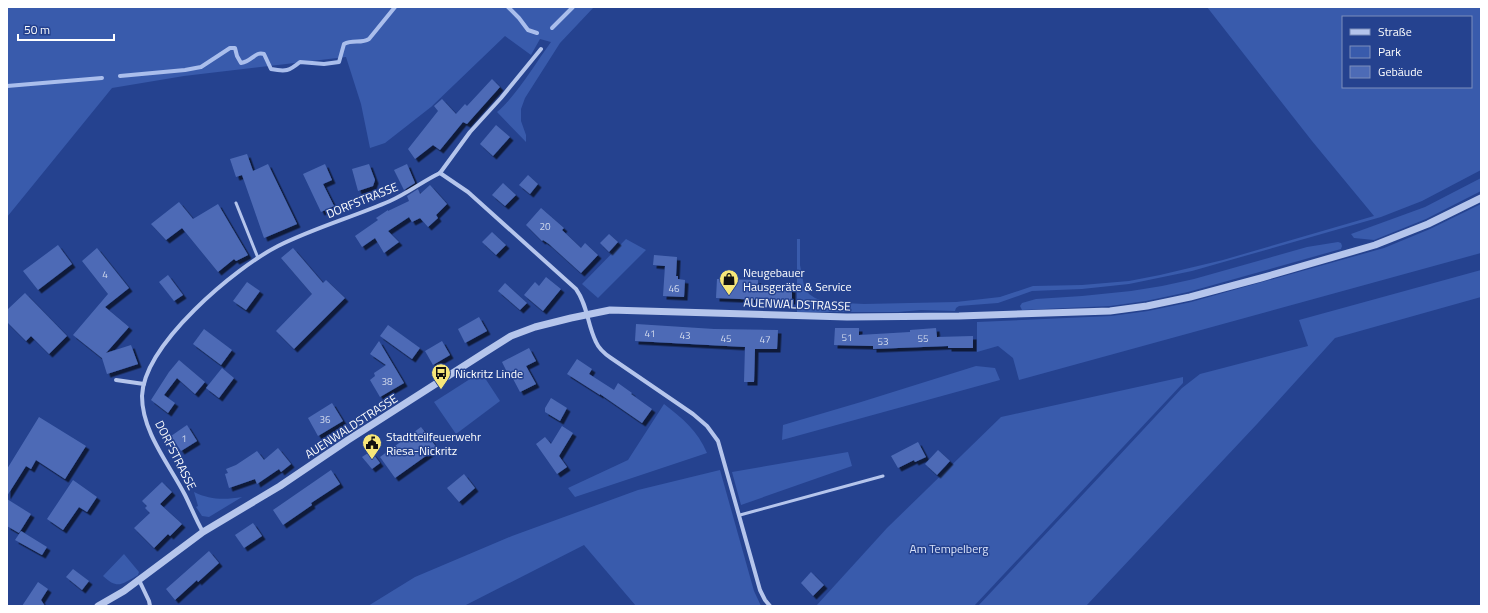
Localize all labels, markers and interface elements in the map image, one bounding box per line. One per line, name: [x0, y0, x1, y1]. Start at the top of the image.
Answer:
scale bar: [18, 16, 114, 42]
legend: [1342, 16, 1472, 88]
text: 50 m: [24, 20, 50, 39]
text: Straße: [1378, 22, 1412, 41]
text: Park: [1378, 42, 1401, 61]
text: Gebäude: [1378, 62, 1423, 81]
street label: DORFSTRASSE: [323, 177, 401, 223]
house number: 20: [539, 219, 551, 234]
place label: Neugebauer Hausgeräte & Service: [743, 263, 852, 296]
house number: 4: [102, 267, 108, 282]
shop icon: Neugebauer Hausgeräte & Service: [718, 268, 740, 296]
house number: 46: [668, 281, 680, 296]
street label: AUENWALDSTRASSE: [743, 293, 851, 315]
house number: 41: [644, 326, 656, 341]
house number: 43: [679, 328, 691, 343]
house number: 51: [841, 330, 853, 345]
house number: 45: [720, 331, 732, 346]
house number: 55: [917, 331, 929, 346]
house number: 47: [759, 332, 771, 347]
house number: 53: [877, 334, 889, 349]
bus stop icon: Nickritz Linde: [430, 362, 452, 390]
place label: Nickritz Linde: [455, 364, 523, 383]
house number: 38: [381, 374, 393, 389]
street label: AUENWALDSTRASSE: [301, 389, 402, 463]
house number: 36: [319, 412, 331, 427]
street label: DORFSTRASSE: [150, 417, 202, 494]
place label: Stadtteilfeuerwehr Riesa-Nickritz: [386, 427, 481, 460]
house number: 1: [181, 431, 187, 446]
public building icon: Stadtteilfeuerwehr Riesa-Nickritz: [361, 432, 383, 460]
park label: Am Tempelberg: [910, 539, 988, 558]

